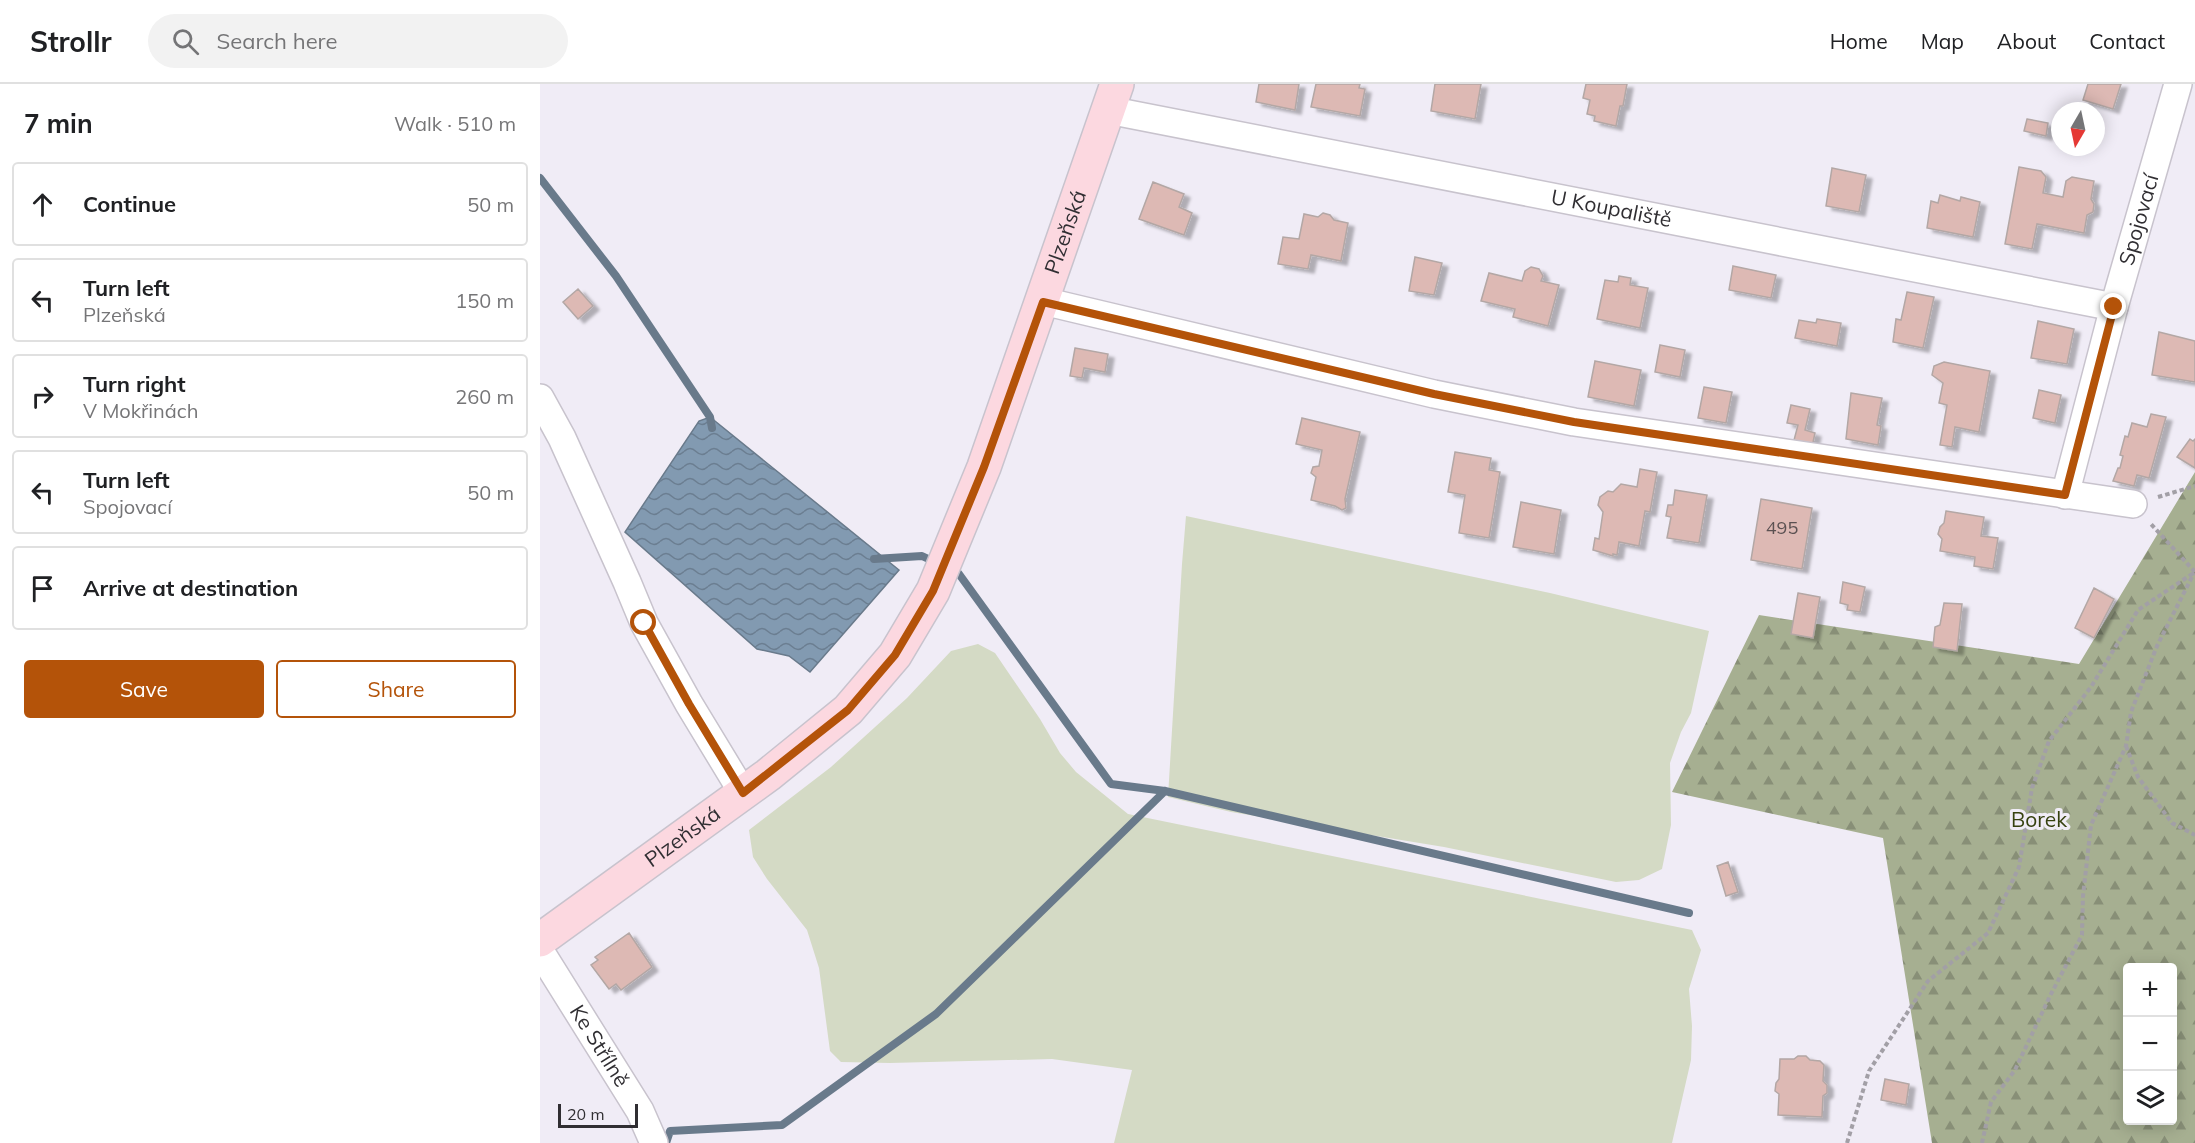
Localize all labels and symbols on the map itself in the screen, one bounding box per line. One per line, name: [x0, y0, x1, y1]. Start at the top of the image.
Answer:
north arrow: [2051, 102, 2105, 156]
street label: Spojovací: [2113, 170, 2164, 268]
street label: U Koupaliště: [1549, 183, 1674, 232]
street label: Plzeňská: [1038, 186, 1091, 277]
route end: [2100, 293, 2126, 319]
house number: 495: [1766, 516, 1798, 539]
route start: [630, 609, 656, 635]
street label: Plzeňská: [639, 800, 725, 872]
park label: Borek: [2011, 806, 2067, 832]
street label: Ke Střílně: [565, 1000, 636, 1091]
scale bar: [558, 1101, 638, 1128]

